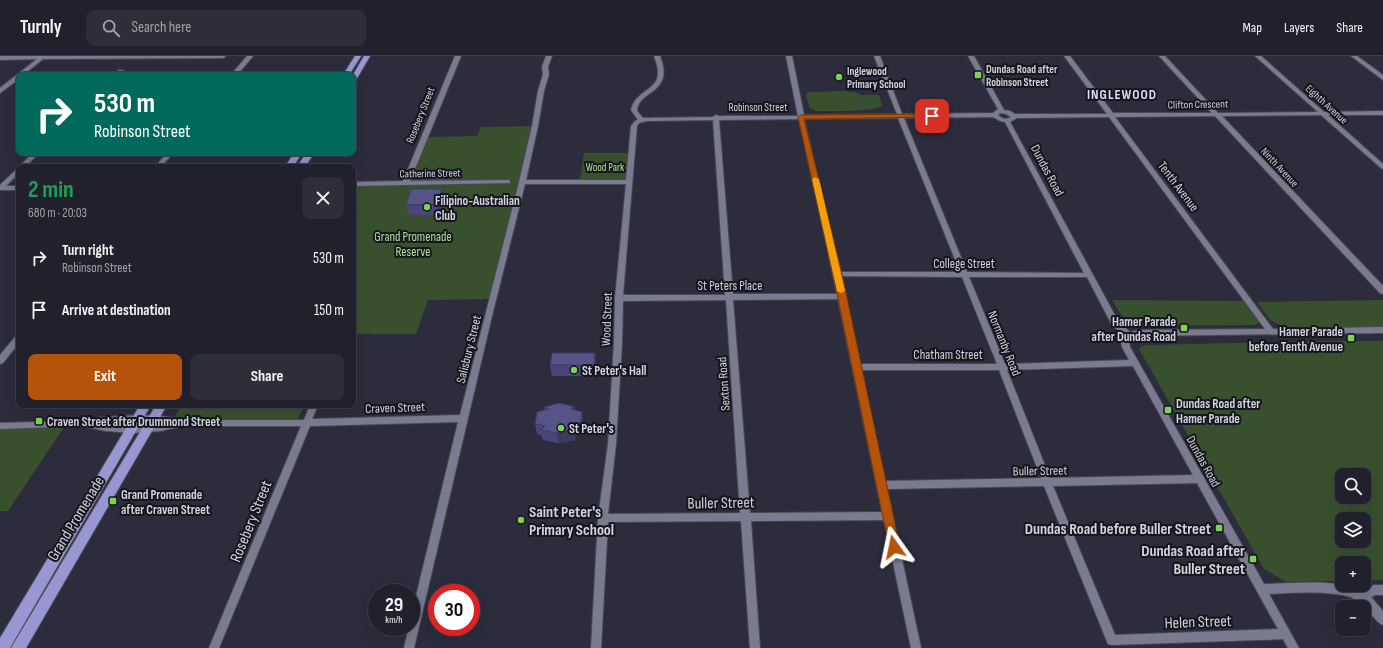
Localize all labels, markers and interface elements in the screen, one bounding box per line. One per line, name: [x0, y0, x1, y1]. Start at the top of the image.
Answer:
search box: [86, 10, 366, 46]
text: Turnly: [20, 16, 62, 39]
icon: search: [100, 17, 122, 39]
text: Search here: [132, 18, 191, 37]
text: Map: [1242, 19, 1262, 36]
text: Layers: [1284, 19, 1314, 36]
text: Share: [1336, 19, 1363, 36]
place label: Dundas Road after Robinson Street: [986, 63, 1058, 89]
place label: Inglewood Primary School: [847, 65, 906, 91]
marker: Dundas Road after Robinson Street: [973, 70, 983, 80]
marker: Inglewood Primary School: [834, 72, 844, 82]
street label: Eighth Avenue: [1303, 82, 1351, 127]
street label: Rosebery Street: [403, 85, 438, 145]
district label: INGLEWOOD: [1087, 86, 1157, 103]
text: 530 m: [94, 87, 155, 120]
icon: right: [28, 88, 80, 140]
street label: Clifton Crescent: [1168, 97, 1229, 112]
pin: [915, 99, 949, 133]
street label: Robinson Street: [728, 101, 788, 114]
icon: arrive: [921, 105, 943, 127]
text: Robinson Street: [94, 121, 191, 142]
street label: Dundas Road: [1027, 142, 1067, 199]
street label: Ninth Avenue: [1258, 145, 1301, 190]
street label: Tenth Avenue: [1154, 158, 1202, 215]
park label: Wood Park: [586, 161, 625, 174]
street label: Catherine Street: [399, 166, 461, 181]
text: 2 min: [28, 175, 74, 204]
button: close: [302, 177, 344, 219]
place label: Filipino-Australian Club: [435, 193, 520, 224]
marker: Filipino-Australian Club: [422, 202, 432, 212]
text: 680 m · 20:03: [28, 205, 87, 221]
park label: Grand Promenade Reserve: [374, 229, 452, 260]
text: Turn right: [62, 241, 114, 260]
icon: right: [28, 247, 50, 269]
text: 530 m: [313, 249, 344, 268]
street label: College Street: [933, 256, 995, 272]
text: Robinson Street: [62, 260, 132, 276]
street label: St Peters Place: [698, 278, 762, 294]
street label: Wood Street: [598, 292, 616, 346]
icon: arrive: [28, 299, 50, 321]
text: Arrive at destination: [62, 301, 171, 320]
text: 150 m: [314, 301, 344, 320]
street label: Normanby Road: [984, 309, 1024, 378]
street label: Salisbury Street: [453, 314, 485, 385]
place label: Hamer Parade after Dundas Road: [1092, 314, 1176, 345]
marker: Hamer Parade after Dundas Road: [1179, 323, 1189, 333]
place label: Hamer Parade before Tenth Avenue: [1249, 324, 1343, 355]
marker: Hamer Parade before Tenth Avenue: [1346, 333, 1356, 343]
street label: Chatham Street: [913, 347, 983, 363]
button: Exit: [28, 354, 182, 400]
button: Share: [190, 354, 344, 400]
street label: Sexton Road: [714, 356, 734, 411]
place label: St Peter's Hall: [582, 363, 647, 379]
marker: St Peter's Hall: [569, 365, 579, 375]
place label: Dundas Road after Hamer Parade: [1176, 396, 1260, 427]
street label: Craven Street: [365, 399, 425, 417]
marker: Dundas Road after Hamer Parade: [1163, 405, 1173, 415]
place label: Craven Street after Drummond Street: [47, 414, 221, 430]
marker: Craven Street after Drummond Street: [34, 416, 44, 426]
place label: St Peter's: [569, 421, 614, 437]
marker: St Peter's: [556, 423, 566, 433]
street label: Dundas Road: [1183, 433, 1224, 490]
street label: Buller Street: [1013, 463, 1067, 479]
map controls: [1335, 468, 1371, 636]
button: search: [1335, 468, 1371, 504]
street label: Grand Promenade: [44, 473, 109, 564]
street label: Rosebery Street: [226, 478, 276, 565]
place label: Grand Promenade after Craven Street: [121, 487, 211, 518]
street label: Buller Street: [687, 493, 755, 514]
marker: Grand Promenade after Craven Street: [108, 496, 118, 506]
place label: Saint Peter's Primary School: [529, 503, 614, 540]
button: layers: [1335, 512, 1371, 548]
marker: Saint Peter's Primary School: [516, 515, 526, 525]
place label: Dundas Road before Buller Street: [1025, 520, 1211, 539]
marker: Dundas Road before Buller Street: [1214, 523, 1224, 533]
position arrow: [873, 526, 915, 568]
place label: Dundas Road after Buller Street: [1141, 542, 1245, 579]
marker: Dundas Road after Buller Street: [1248, 554, 1258, 564]
button: +: [1335, 556, 1371, 592]
speed limit sign: 30: [428, 584, 480, 636]
text: 29: [385, 593, 403, 617]
button: −: [1335, 600, 1371, 636]
street label: Helen Street: [1164, 612, 1232, 633]
text: km/h: [385, 614, 403, 626]

